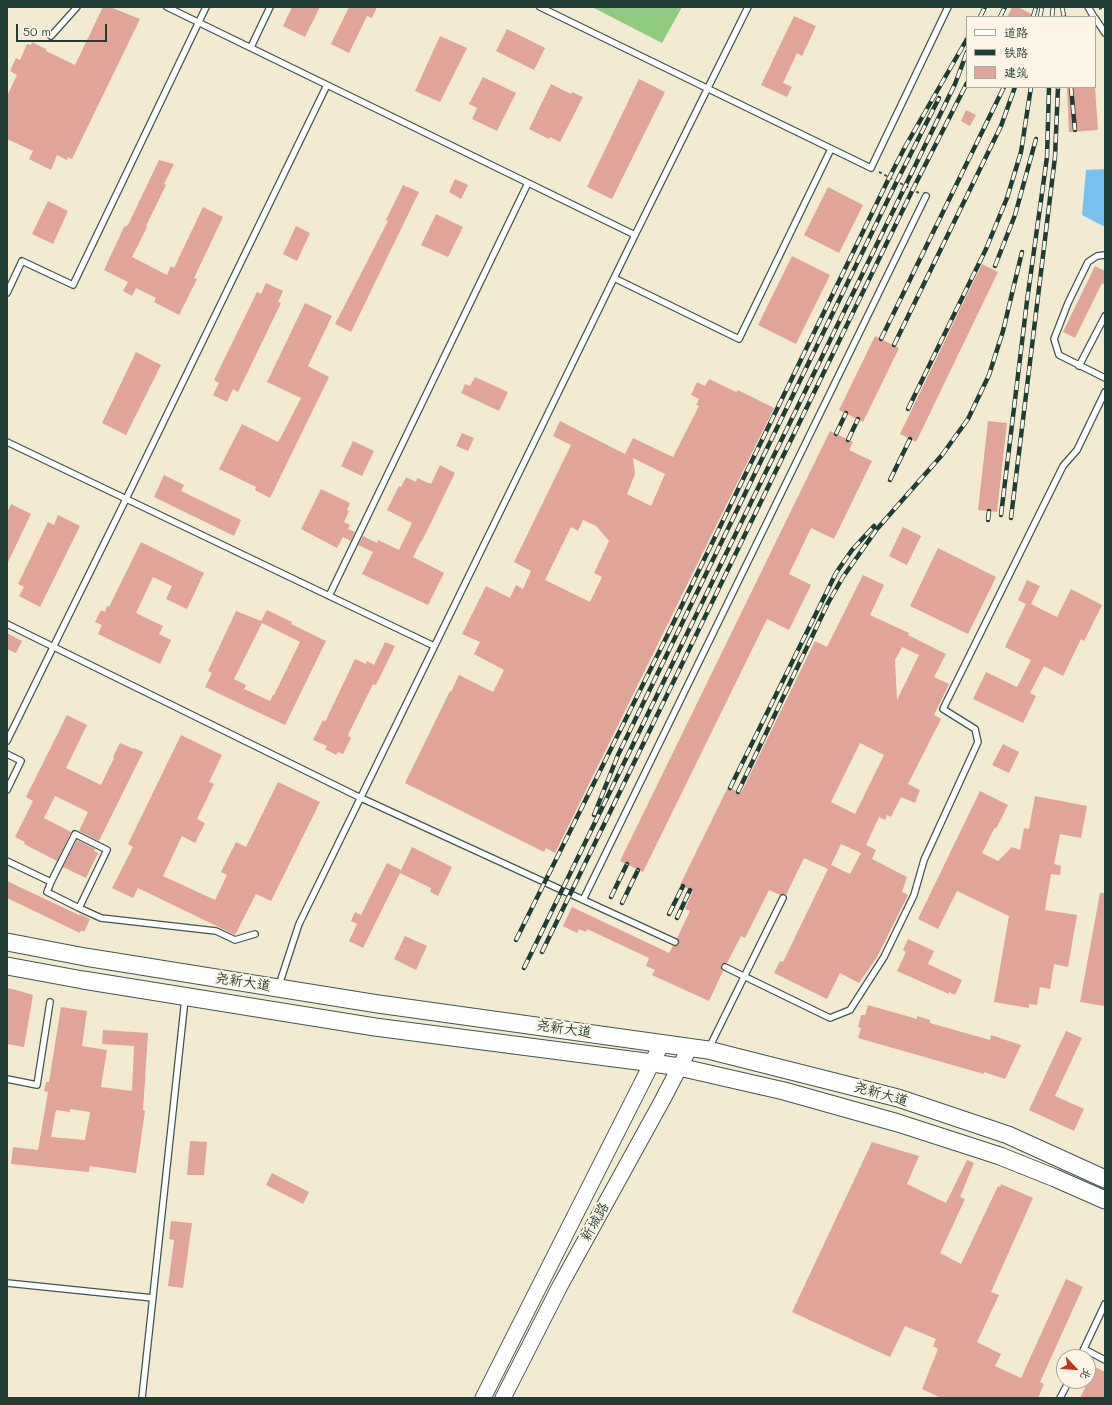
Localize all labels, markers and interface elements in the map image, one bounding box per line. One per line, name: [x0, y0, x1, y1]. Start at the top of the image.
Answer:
scale bar: [18, 16, 109, 42]
legend: [966, 16, 1096, 88]
text: 50 m: [23, 23, 51, 39]
text: 道路: [1004, 24, 1028, 40]
text: 铁路: [1004, 44, 1028, 60]
text: 建筑: [1004, 64, 1028, 80]
street label: 尧新大道: [214, 969, 272, 995]
street label: 尧新大道: [535, 1017, 593, 1041]
street label: 尧新大道: [852, 1078, 910, 1110]
street label: 新城路: [577, 1200, 613, 1244]
north arrow: [1056, 1349, 1096, 1389]
text: 北: [1077, 1366, 1095, 1382]

